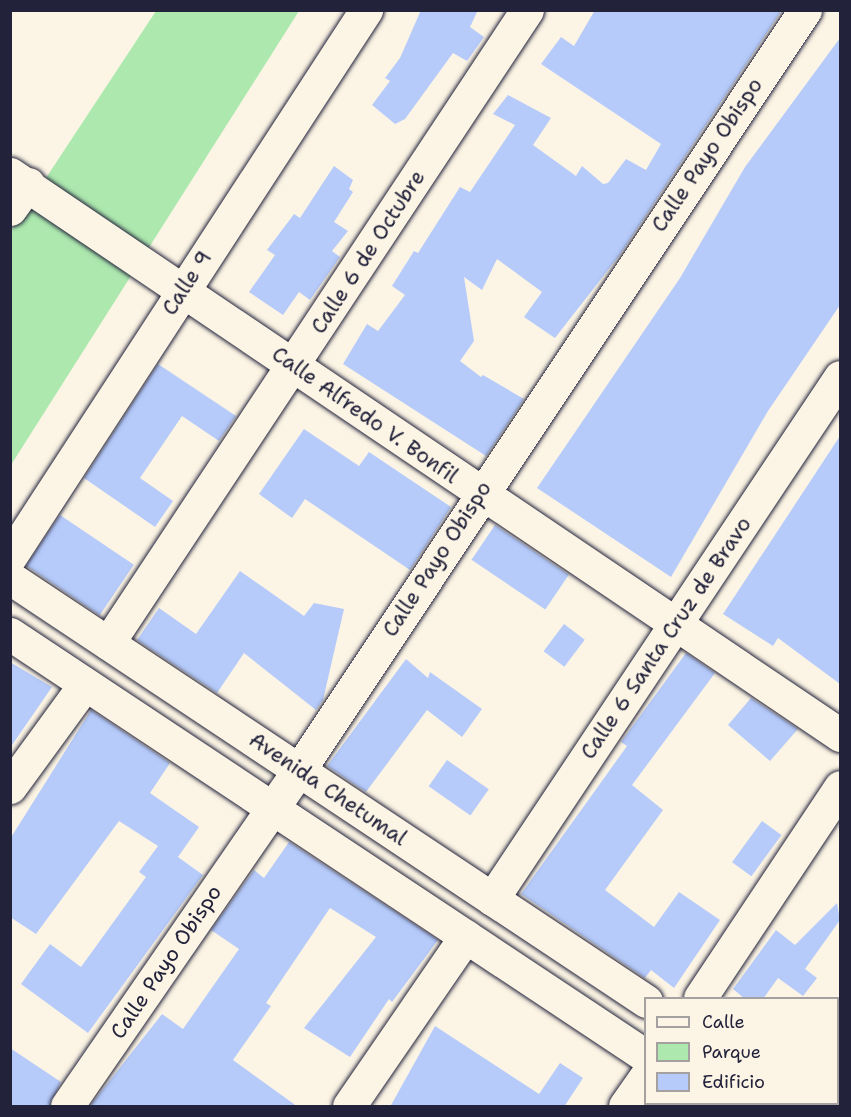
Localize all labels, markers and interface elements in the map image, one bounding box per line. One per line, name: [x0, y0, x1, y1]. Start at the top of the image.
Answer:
street label: Calle Payo Obispo: [646, 73, 768, 237]
street label: Calle 6 de Octubre: [306, 166, 430, 338]
street label: Calle 9: [157, 246, 217, 320]
street label: Calle Alfredo V. Bonfil: [267, 341, 463, 489]
street label: Calle Payo Obispo: [377, 477, 497, 641]
street label: Calle 6 Santa Cruz de Bravo: [575, 512, 757, 764]
street label: Avenida Chetumal: [244, 727, 412, 851]
street label: Calle Payo Obispo: [105, 880, 227, 1044]
legend: [644, 997, 839, 1105]
text: Calle: [702, 1010, 745, 1034]
text: Parque: [702, 1040, 761, 1064]
text: Edificio: [702, 1070, 765, 1094]

